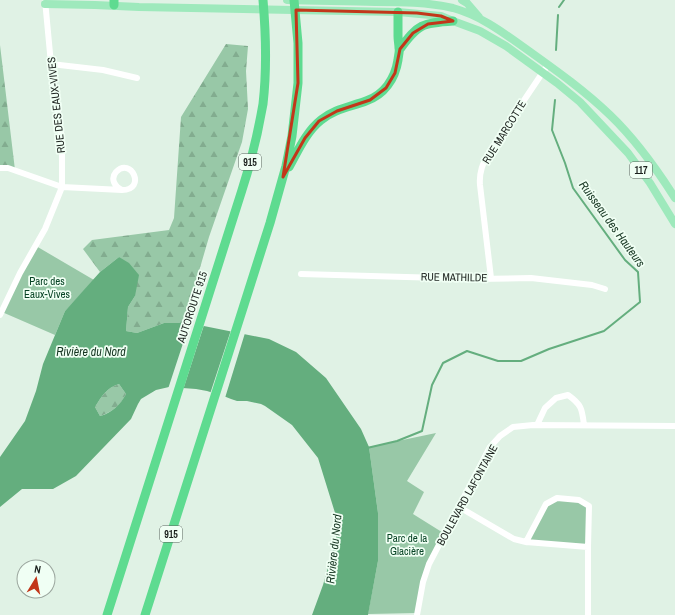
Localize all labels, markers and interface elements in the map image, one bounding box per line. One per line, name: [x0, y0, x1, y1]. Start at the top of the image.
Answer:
street label: RUE DES EAUX-VIVES: [44, 56, 68, 154]
street label: RUE MARCOTTE: [479, 98, 529, 166]
road number: 915: [239, 154, 261, 170]
road number: 117: [630, 162, 652, 178]
water label: Ruisseau des Hauteurs: [575, 178, 649, 270]
street label: RUE MATHILDE: [421, 269, 487, 285]
street label: AUTOROUTE 915: [174, 270, 210, 345]
park label: Parc des Eaux-Vives: [24, 274, 70, 301]
water label: Rivière du Nord: [56, 344, 126, 360]
street label: BOULEVARD LAFONTAINE: [433, 442, 501, 548]
water label: Rivière du Nord: [322, 513, 346, 584]
road number: 915: [160, 526, 182, 542]
park label: Parc de la Glacière: [387, 531, 427, 558]
north arrow: [16, 559, 56, 599]
text: N: [33, 562, 42, 577]

